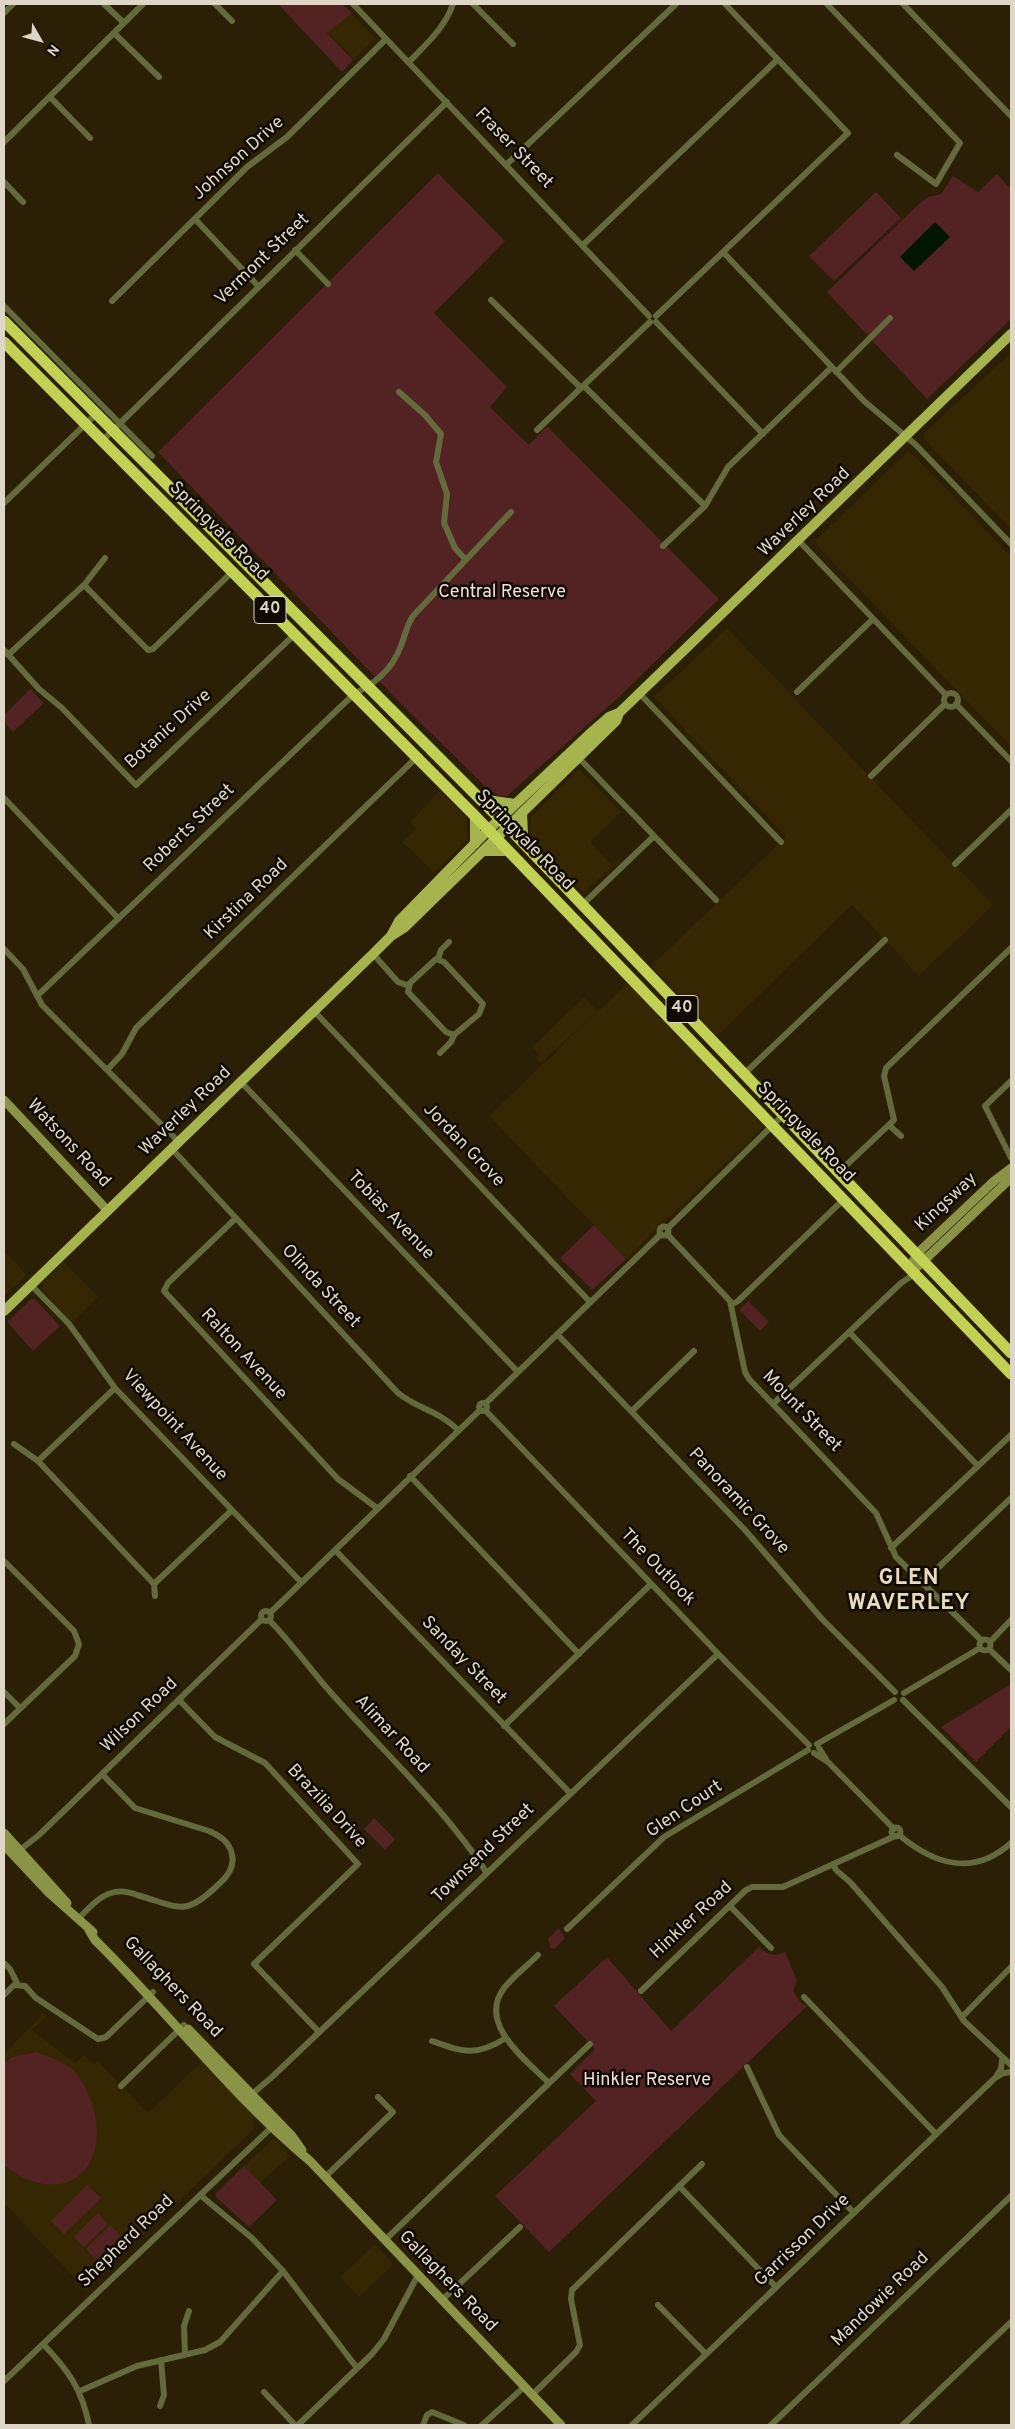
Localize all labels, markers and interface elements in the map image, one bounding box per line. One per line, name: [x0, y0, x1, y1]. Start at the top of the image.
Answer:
north arrow: [15, 15, 65, 65]
text: N: [42, 40, 62, 59]
street label: Fraser Street: [469, 104, 557, 194]
street label: Johnson Drive: [189, 112, 289, 206]
street label: Vermont Street: [211, 210, 315, 310]
street label: Waverley Road: [755, 464, 855, 562]
street label: Springvale Road: [164, 478, 272, 586]
park label: Central Reserve: [438, 582, 566, 604]
road number: 40: [254, 596, 286, 624]
street label: Botanic Drive: [121, 686, 217, 774]
street label: Roberts Street: [140, 780, 240, 878]
street label: Springvale Road: [470, 786, 578, 896]
street label: Kirstina Road: [201, 855, 293, 945]
road number: 40: [666, 996, 698, 1022]
street label: Waverley Road: [136, 1063, 236, 1161]
street label: Springvale Road: [751, 1078, 859, 1188]
street label: Watsons Road: [21, 1095, 115, 1193]
street label: Jordan Grove: [418, 1100, 508, 1192]
street label: Tobias Avenue: [342, 1167, 438, 1265]
street label: Kingsway: [912, 1169, 982, 1237]
street label: Olinda Street: [276, 1241, 364, 1333]
street label: Ralton Avenue: [195, 1305, 291, 1405]
street label: Viewpoint Avenue: [117, 1366, 231, 1486]
street label: Mount Street: [757, 1367, 845, 1457]
street label: Panoramic Grove: [683, 1444, 793, 1560]
street label: The Outlook: [615, 1525, 699, 1611]
district label: GLEN WAVERLEY: [846, 1567, 972, 1618]
street label: Sanday Street: [416, 1613, 510, 1709]
street label: Wilson Road: [97, 1674, 183, 1758]
street label: Alimar Road: [349, 1691, 433, 1779]
street label: Brazilia Drive: [282, 1760, 370, 1854]
street label: Glen Court: [643, 1777, 727, 1843]
street label: Townsend Street: [428, 1800, 540, 1908]
street label: Hinkler Road: [646, 1878, 738, 1964]
street label: Gallaghers Road: [118, 1933, 226, 2043]
park label: Hinkler Reserve: [583, 2070, 711, 2092]
street label: Garrisson Drive: [751, 2190, 855, 2292]
street label: Shepherd Road: [75, 2191, 179, 2293]
street label: Gallaghers Road: [393, 2227, 501, 2337]
street label: Mandowie Road: [828, 2248, 934, 2352]

